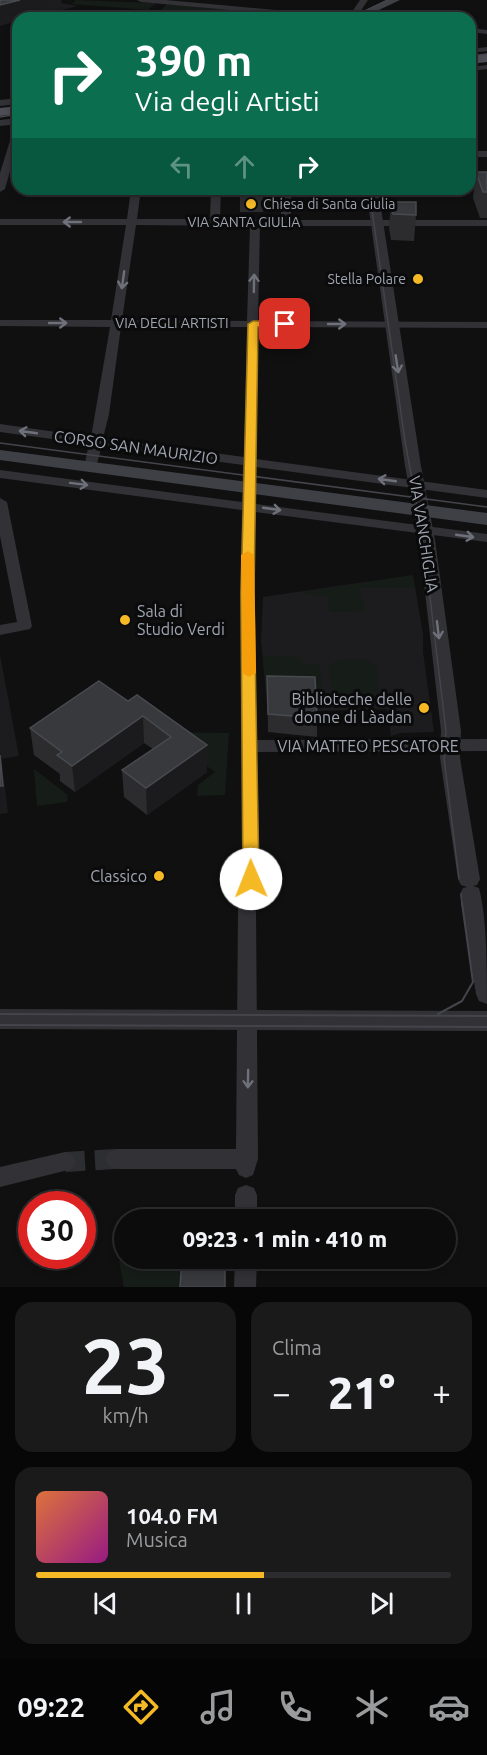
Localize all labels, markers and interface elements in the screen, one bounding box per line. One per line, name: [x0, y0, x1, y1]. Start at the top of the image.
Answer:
icon: right: [36, 36, 114, 114]
text: 390 m: [135, 37, 252, 84]
text: Via degli Artisti: [135, 86, 320, 116]
icon: left: [165, 150, 198, 183]
icon: ahead: [228, 150, 261, 183]
icon: right: [291, 150, 324, 183]
place label: Chiesa di Santa Giulia: [263, 196, 395, 212]
marker: Chiesa di Santa Giulia: [244, 197, 258, 211]
street label: VIA SANTA GIULIA: [188, 214, 300, 230]
one-way arrow: [63, 216, 83, 228]
one-way arrow: [117, 270, 128, 289]
place label: Stella Polare: [327, 271, 406, 287]
marker: Stella Polare: [411, 272, 425, 286]
one-way arrow: [248, 274, 260, 294]
pin: [259, 298, 310, 349]
icon: arrive: [268, 307, 301, 340]
street label: VIA DEGLI ARTISTI: [115, 315, 229, 331]
one-way arrow: [48, 317, 68, 329]
one-way arrow: [327, 318, 347, 330]
one-way arrow: [392, 354, 403, 373]
one-way arrow: [18, 426, 38, 437]
street label: CORSO SAN MAURIZIO: [53, 427, 219, 467]
street label: VIA VANCHIGLIA: [406, 474, 442, 594]
one-way arrow: [378, 475, 398, 486]
one-way arrow: [68, 479, 88, 490]
one-way arrow: [262, 504, 282, 515]
one-way arrow: [455, 530, 475, 541]
place label: Sala di Studio Verdi: [137, 602, 225, 638]
marker: Sala di Studio Verdi: [118, 613, 132, 627]
one-way arrow: [433, 619, 444, 639]
place label: Biblioteche delle donne di Làadan: [292, 690, 412, 726]
marker: Biblioteche delle donne di Làadan: [417, 701, 431, 715]
street label: VIA MATTEO PESCATORE: [277, 737, 459, 755]
position arrow: [219, 847, 283, 911]
place label: Classico: [90, 867, 147, 885]
marker: Classico: [152, 869, 166, 883]
one-way arrow: [242, 1069, 253, 1089]
speed limit sign: 30: [18, 1191, 96, 1269]
text: 09:23 · 1 min · 410 m: [183, 1226, 387, 1251]
text: 23: [82, 1321, 169, 1409]
text: Clima: [272, 1336, 322, 1359]
text: 21°: [328, 1367, 395, 1418]
text: −: [272, 1374, 291, 1411]
text: +: [432, 1374, 451, 1411]
text: km/h: [102, 1404, 149, 1427]
text: 104.0 FM: [126, 1503, 218, 1528]
text: Musica: [126, 1528, 188, 1551]
icon: previous: [89, 1587, 122, 1620]
icon: pause: [227, 1587, 260, 1620]
icon: next: [365, 1587, 398, 1620]
icon: directions: [120, 1686, 162, 1728]
icon: music: [197, 1686, 239, 1728]
icon: phone: [274, 1686, 316, 1728]
icon: climate: [351, 1686, 393, 1728]
icon: car: [428, 1686, 470, 1728]
text: 09:22: [17, 1692, 85, 1722]

